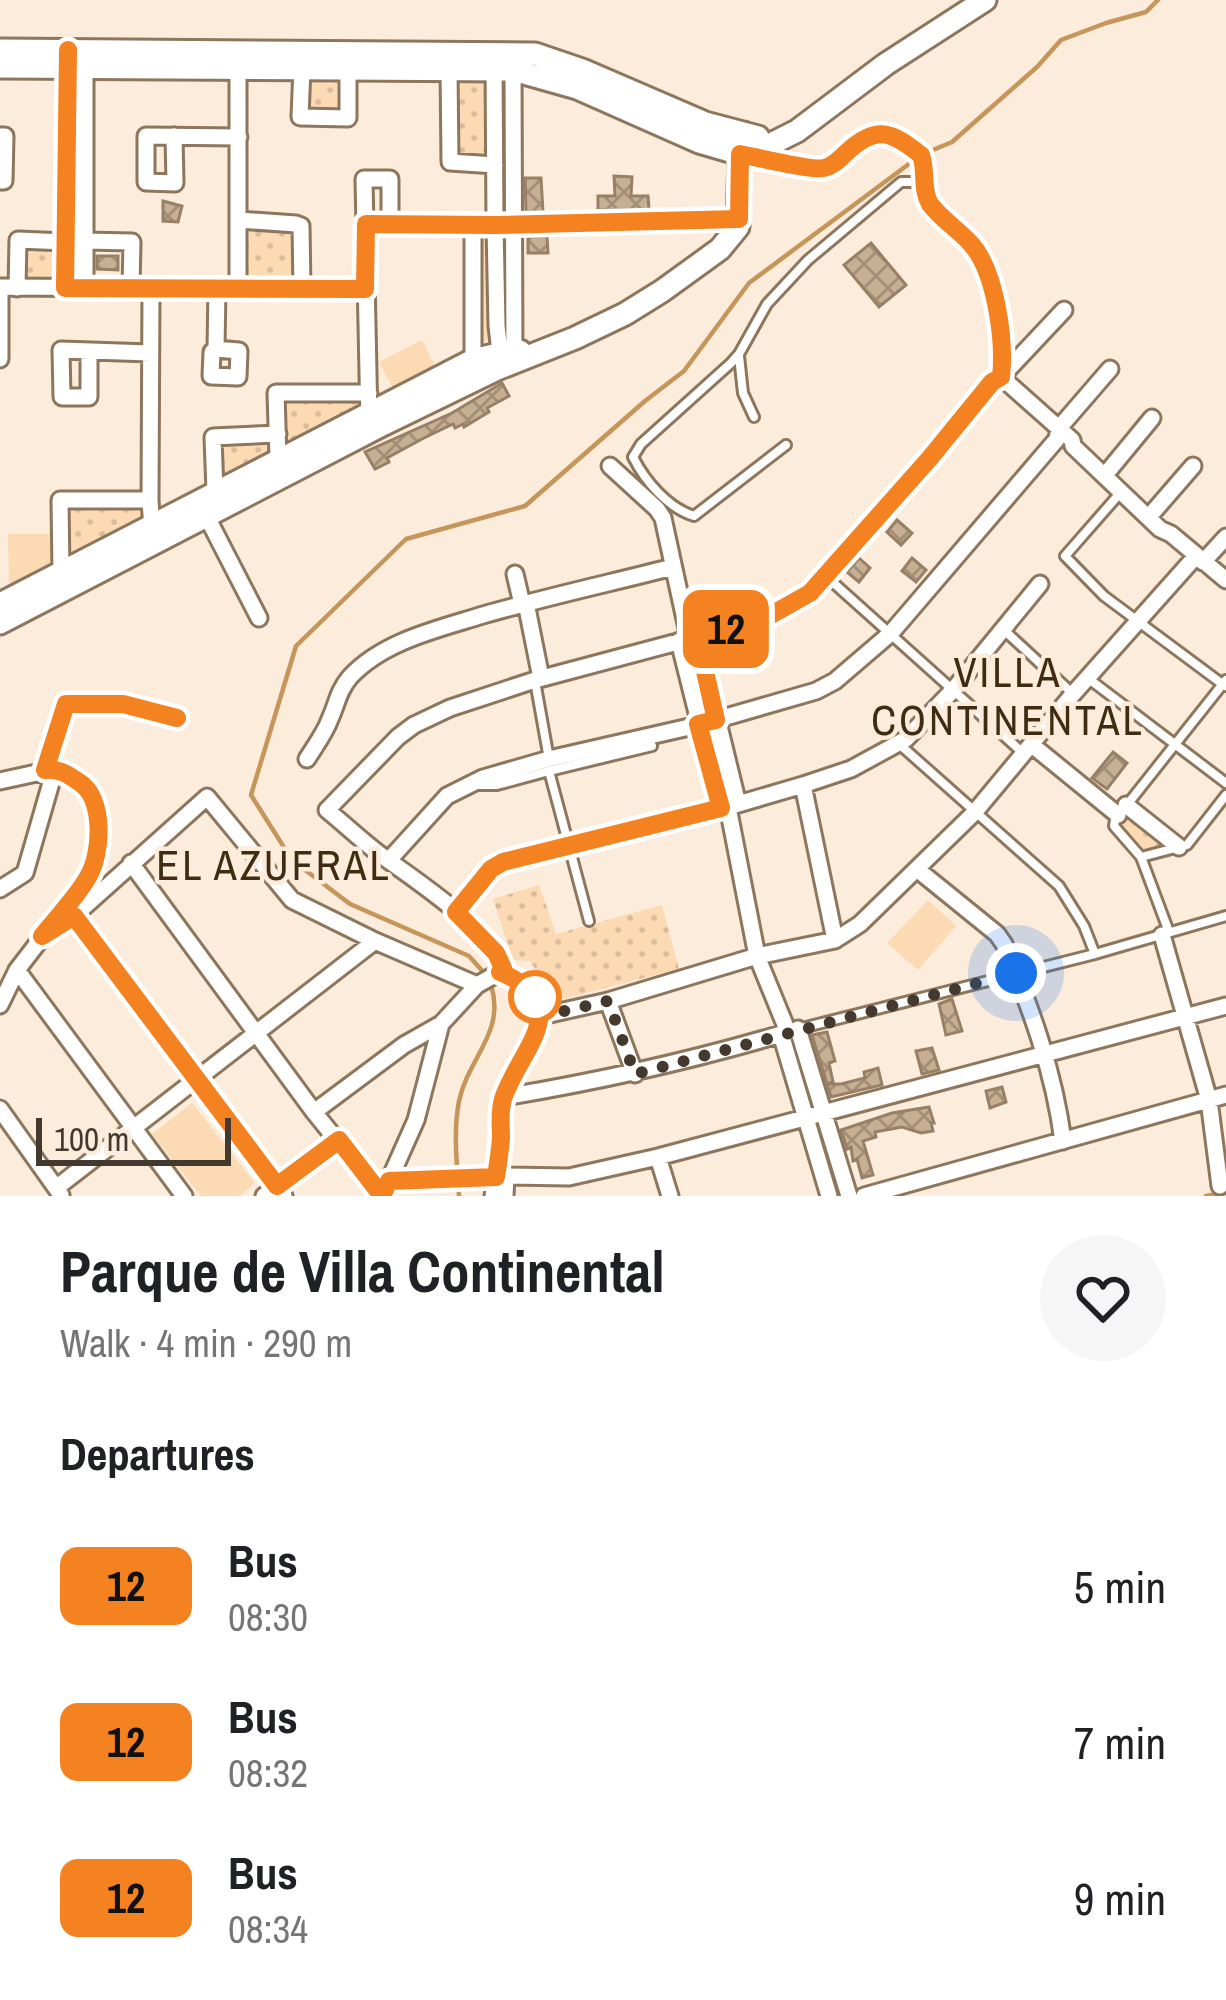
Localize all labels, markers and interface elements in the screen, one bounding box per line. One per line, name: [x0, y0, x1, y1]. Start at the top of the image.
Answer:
line badge: 12: [672, 590, 780, 668]
text: 12: [707, 601, 745, 657]
district label: VILLA CONTINENTAL: [871, 644, 1145, 748]
district label: EL AZUFRAL: [156, 837, 392, 893]
your location: [986, 943, 1046, 1003]
unlabelled marker: [510, 972, 560, 1022]
scale bar: [36, 1112, 231, 1165]
text: 100 m: [54, 1117, 129, 1161]
text: Parque de Villa Continental: [60, 1233, 664, 1310]
button: heart: [1040, 1235, 1166, 1361]
text: Walk · 4 min · 290 m: [60, 1317, 352, 1369]
text: Departures: [60, 1423, 255, 1484]
text: Bus: [228, 1530, 298, 1591]
text: 5 min: [1074, 1556, 1166, 1617]
text: 12: [107, 1558, 145, 1614]
text: 08:30: [228, 1591, 308, 1643]
text: Bus: [228, 1686, 298, 1747]
text: 7 min: [1074, 1712, 1166, 1773]
text: 12: [107, 1714, 145, 1770]
text: 08:32: [228, 1747, 308, 1799]
text: Bus: [228, 1842, 298, 1903]
text: 9 min: [1074, 1868, 1166, 1929]
text: 12: [107, 1870, 145, 1926]
text: 08:34: [228, 1903, 308, 1955]

